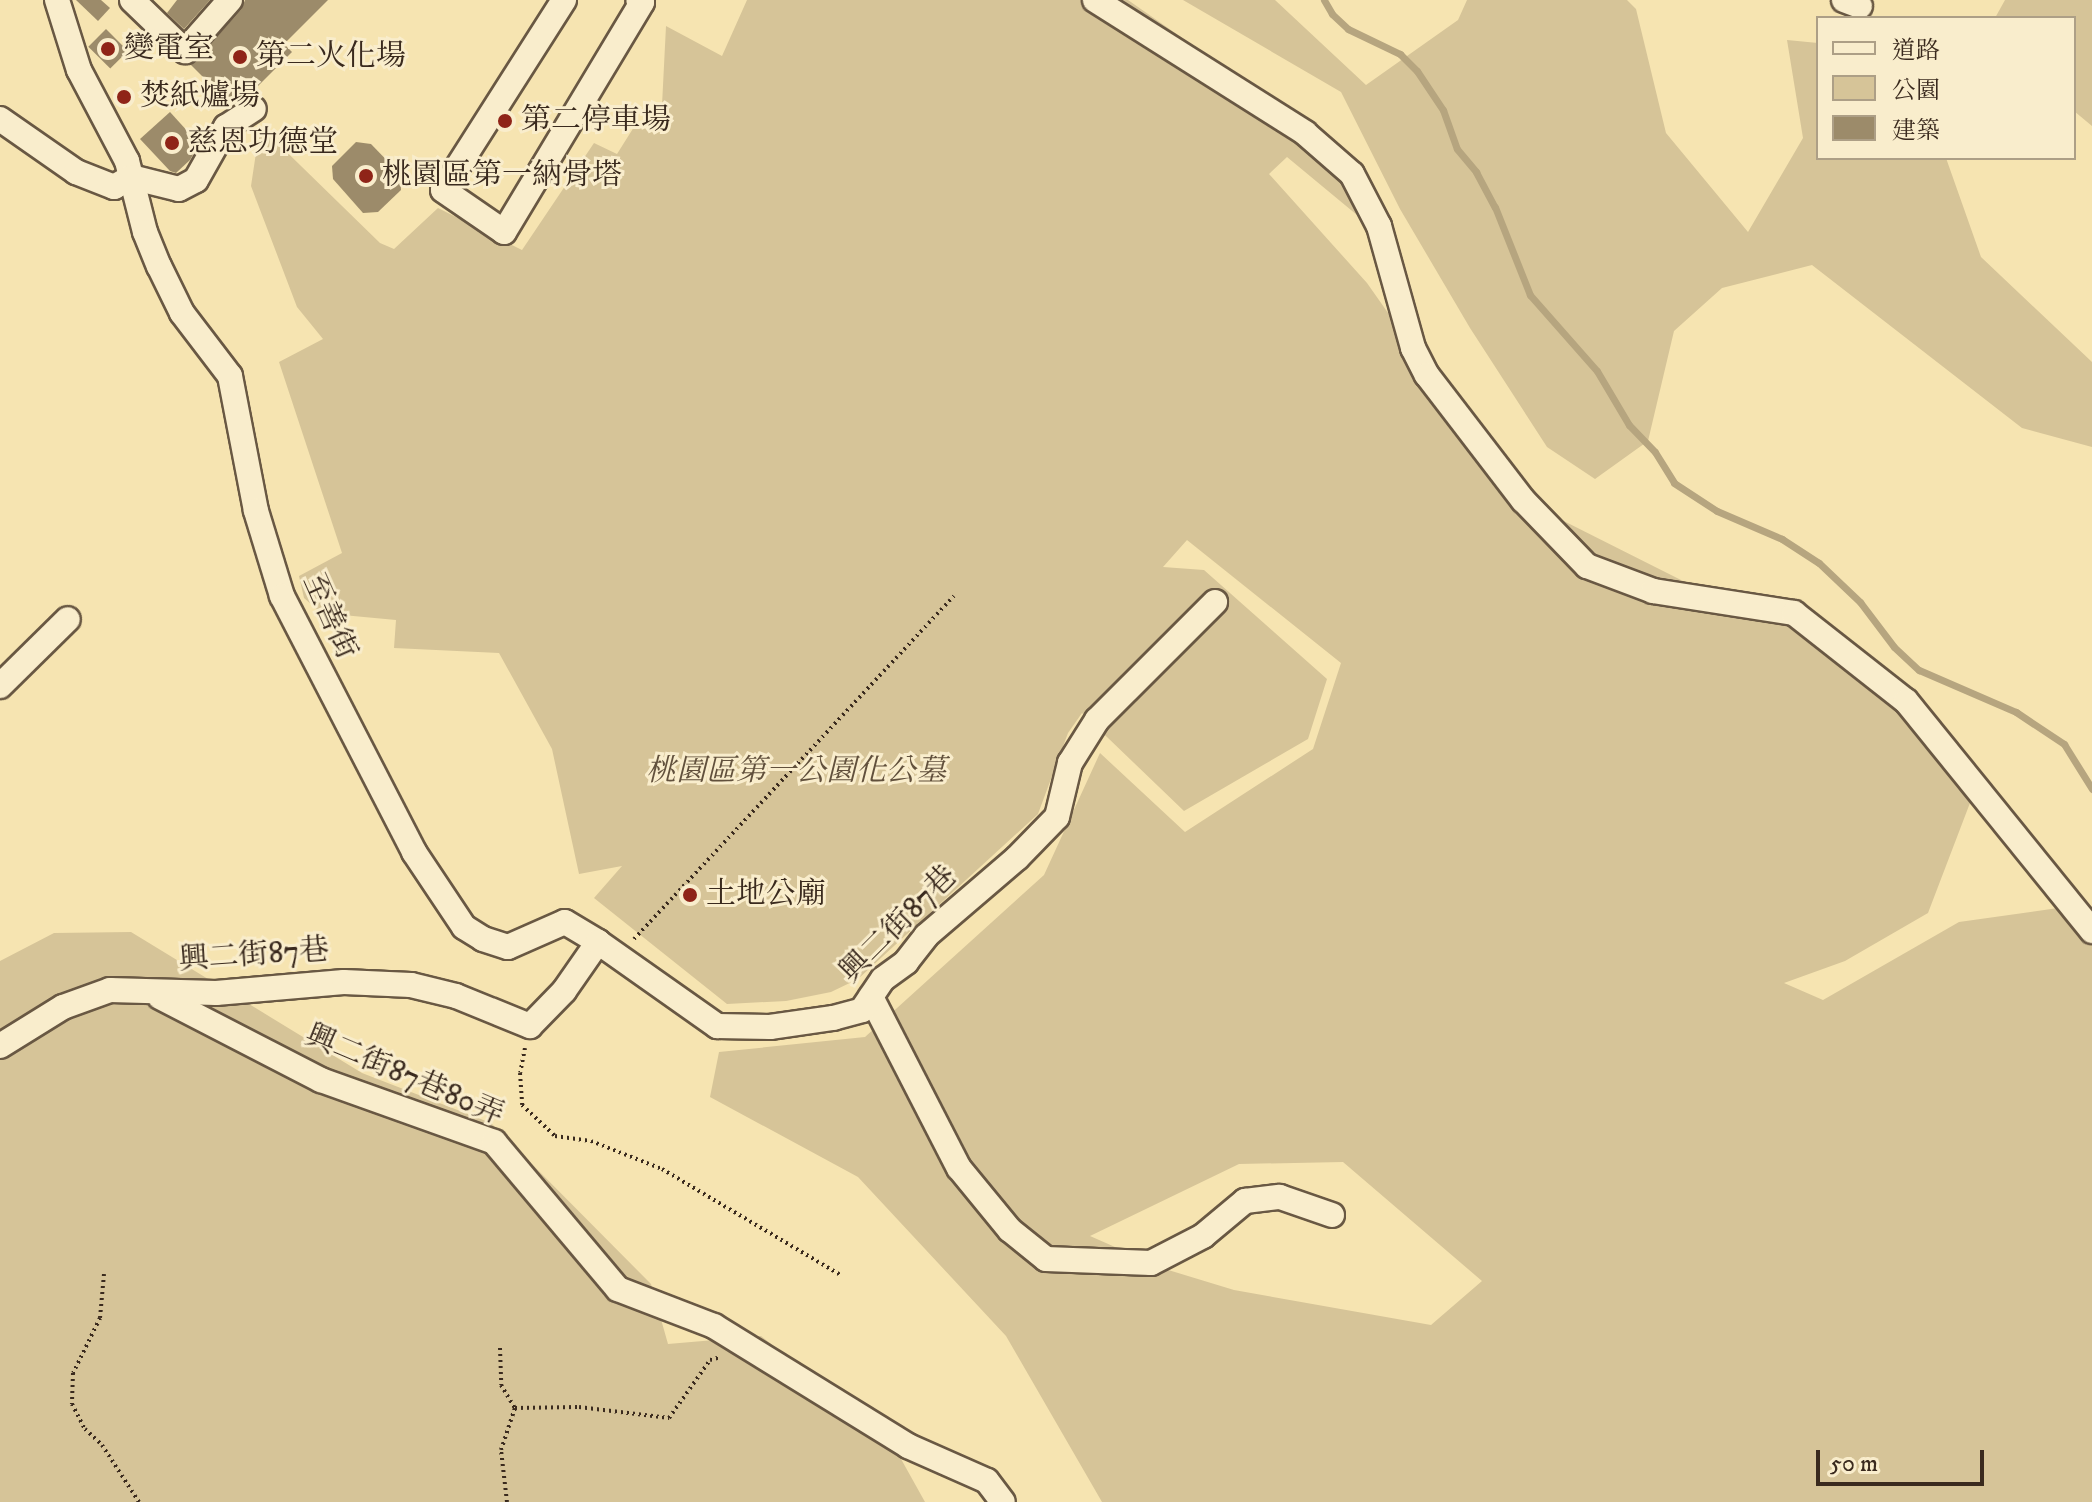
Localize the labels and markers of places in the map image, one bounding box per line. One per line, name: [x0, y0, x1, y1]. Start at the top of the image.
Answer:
place label: 變電室: [124, 31, 214, 67]
place label: 第二火化場: [256, 39, 406, 75]
marker: 變電室: [99, 40, 117, 58]
marker: 第二火化場: [231, 48, 249, 66]
place label: 焚紙爐場: [140, 79, 260, 115]
marker: 焚紙爐場: [115, 88, 133, 106]
place label: 第二停車場: [521, 103, 671, 139]
marker: 第二停車場: [496, 112, 514, 130]
place label: 慈恩功德堂: [188, 125, 338, 161]
marker: 慈恩功德堂: [163, 134, 181, 152]
place label: 桃園區第一納骨塔: [382, 158, 622, 194]
marker: 桃園區第一納骨塔: [357, 167, 375, 185]
place label: 土地公廟: [706, 877, 826, 913]
marker: 土地公廟: [681, 886, 699, 904]

